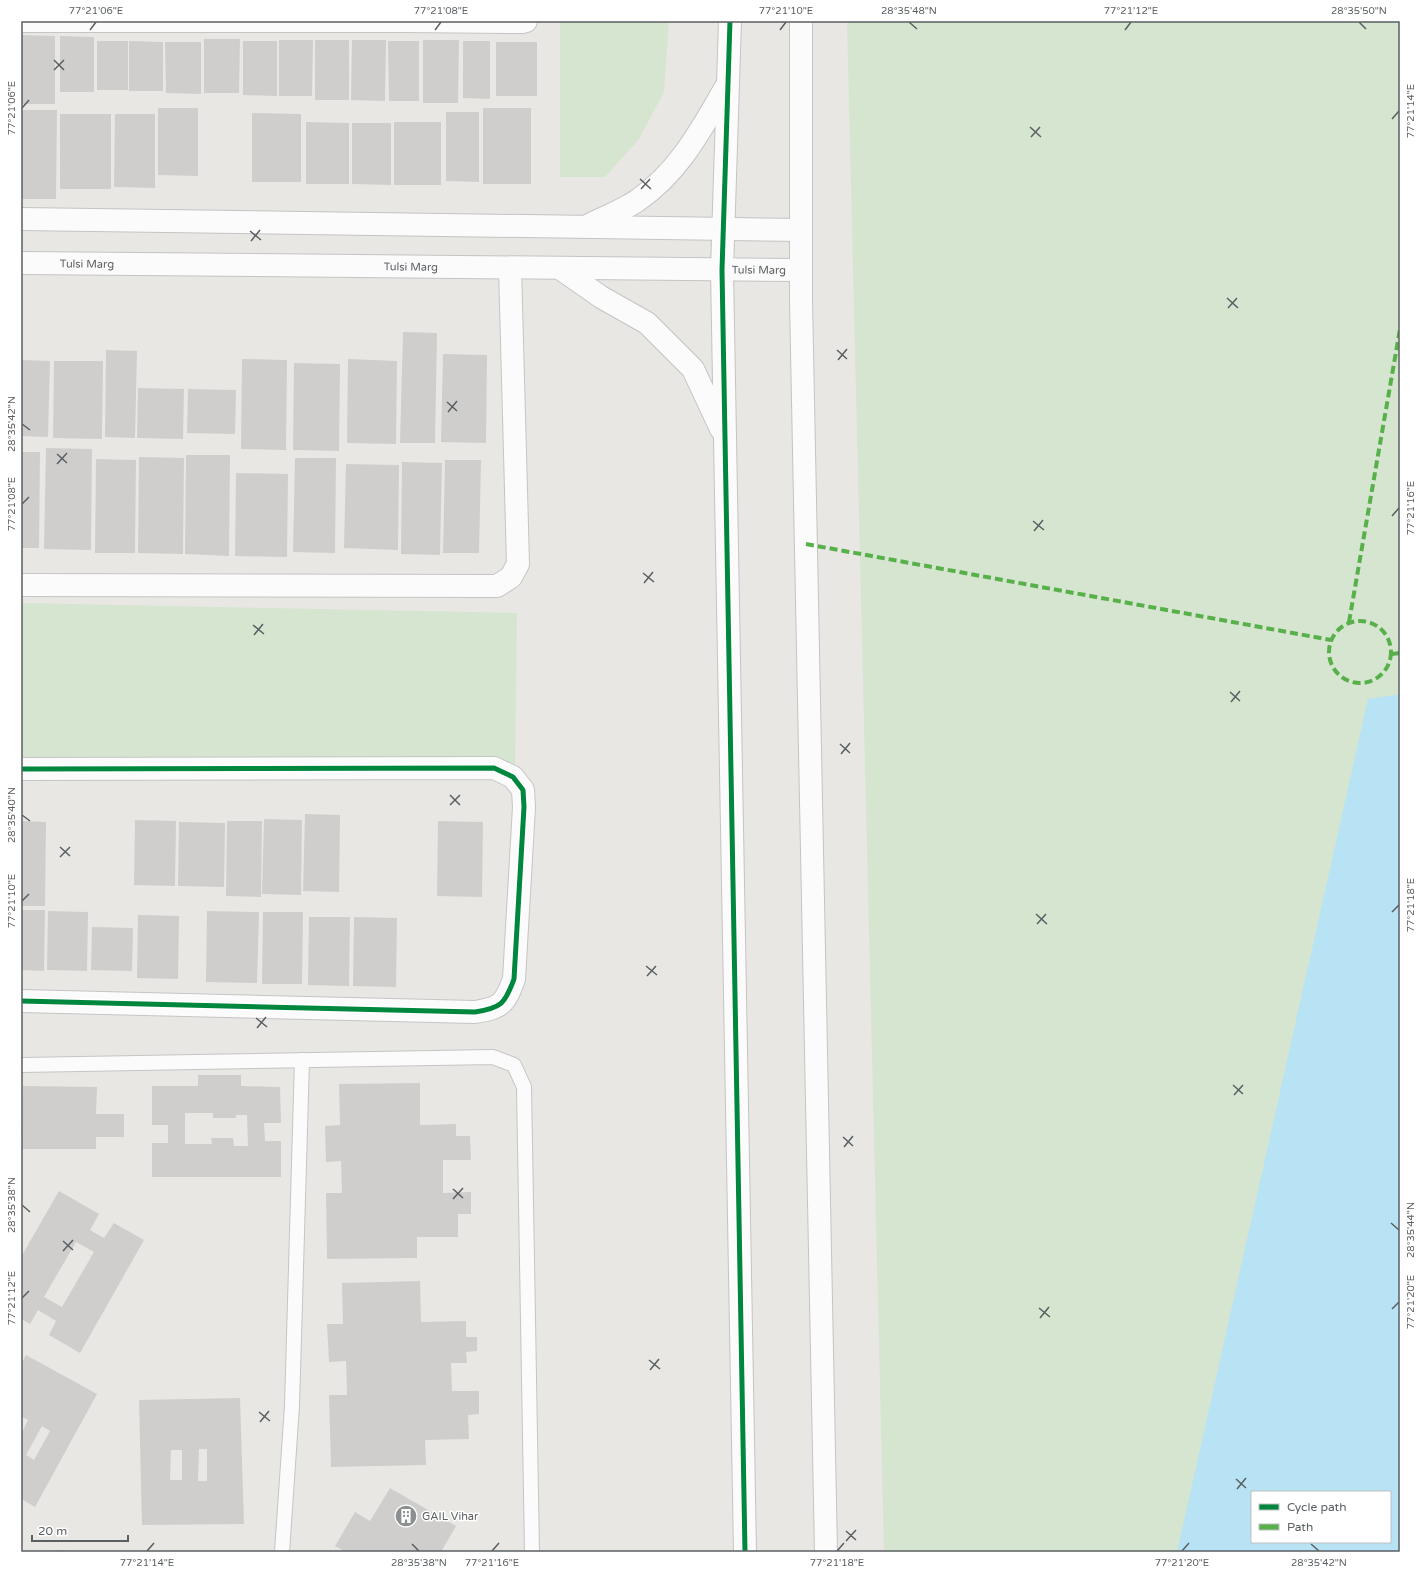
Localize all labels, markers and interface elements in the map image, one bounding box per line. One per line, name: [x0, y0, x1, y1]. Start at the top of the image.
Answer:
text: 77°21'06"E: [69, 5, 123, 17]
text: 77°21'08"E: [414, 5, 468, 17]
text: 77°21'10"E: [759, 5, 813, 17]
text: 28°35'48"N: [881, 5, 937, 17]
text: 77°21'12"E: [1104, 5, 1158, 17]
text: 28°35'50"N: [1331, 5, 1387, 17]
text: 77°21'06"E: [6, 81, 18, 135]
text: 77°21'14"E: [1405, 84, 1417, 138]
street label: Tulsi Marg: [60, 257, 114, 271]
street label: Tulsi Marg: [384, 260, 438, 274]
street label: Tulsi Marg: [732, 263, 786, 277]
text: 28°35'42"N: [6, 396, 18, 452]
text: 77°21'08"E: [6, 477, 18, 531]
text: 77°21'16"E: [1405, 481, 1417, 535]
text: 28°35'40"N: [6, 787, 18, 843]
text: 77°21'10"E: [6, 874, 18, 928]
text: 77°21'18"E: [1405, 878, 1417, 932]
text: 28°35'38"N: [6, 1177, 18, 1233]
text: 28°35'44"N: [1405, 1202, 1417, 1258]
text: 77°21'12"E: [6, 1271, 18, 1325]
text: 77°21'20"E: [1405, 1275, 1417, 1329]
legend: [1251, 1491, 1391, 1543]
text: Cycle path: [1287, 1500, 1346, 1514]
building icon: GAIL Vihar: [393, 1503, 419, 1529]
place label: GAIL Vihar: [422, 1510, 479, 1523]
scale bar: [32, 1517, 128, 1543]
text: Path: [1287, 1520, 1313, 1534]
text: 20 m: [38, 1524, 67, 1538]
text: 77°21'14"E: [120, 1557, 174, 1569]
text: 28°35'38"N: [391, 1557, 447, 1569]
text: 77°21'16"E: [465, 1557, 519, 1569]
text: 77°21'18"E: [810, 1557, 864, 1569]
text: 77°21'20"E: [1155, 1557, 1209, 1569]
text: 28°35'42"N: [1291, 1557, 1347, 1569]

